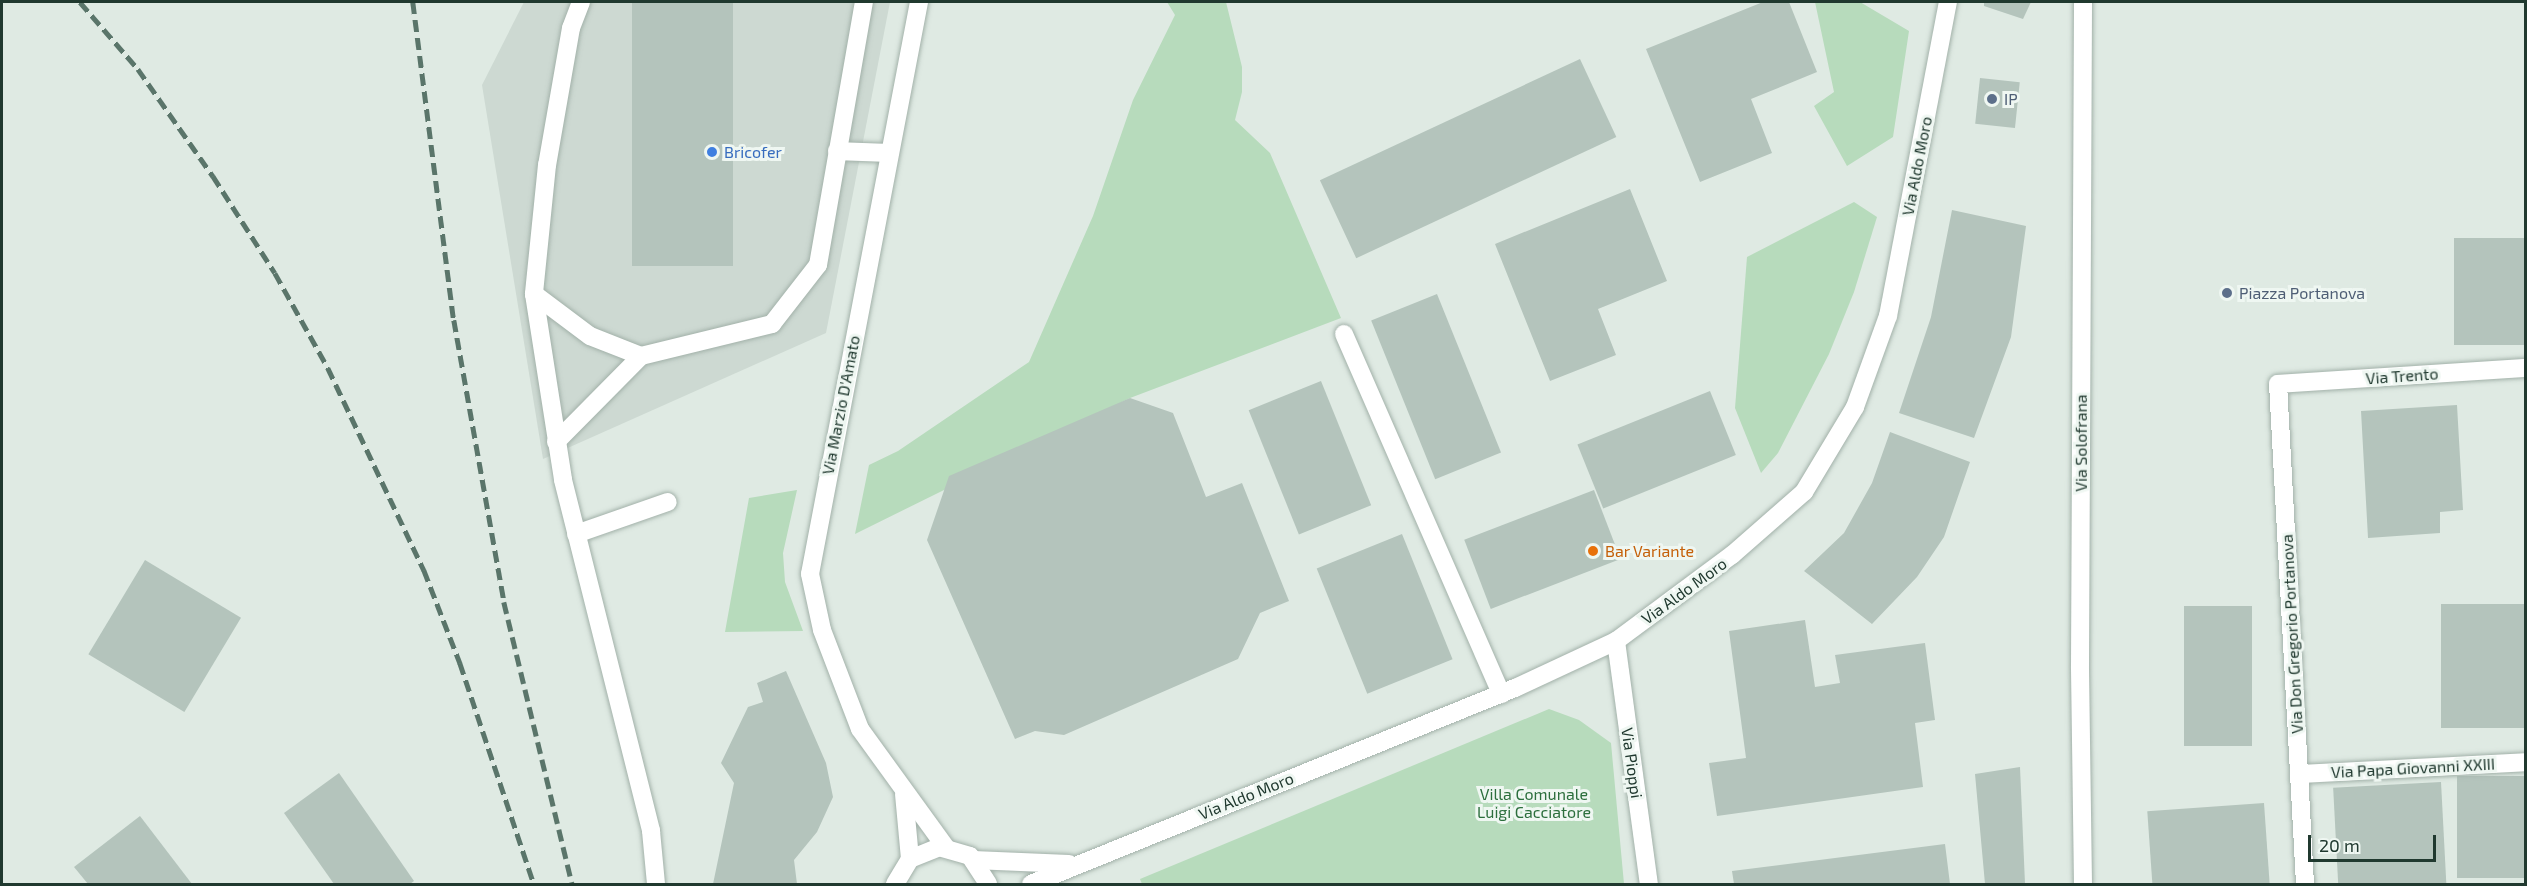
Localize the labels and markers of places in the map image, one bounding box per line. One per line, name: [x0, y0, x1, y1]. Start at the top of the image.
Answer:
place label: IP: [2004, 89, 2018, 109]
marker: IP: [1985, 92, 1999, 106]
place label: Bricofer: [724, 142, 782, 162]
marker: Bricofer: [705, 145, 719, 159]
place label: Piazza Portanova: [2239, 283, 2365, 303]
marker: Piazza Portanova: [2220, 286, 2234, 300]
place label: Bar Variante: [1605, 541, 1695, 561]
marker: Bar Variante: [1586, 544, 1600, 558]

